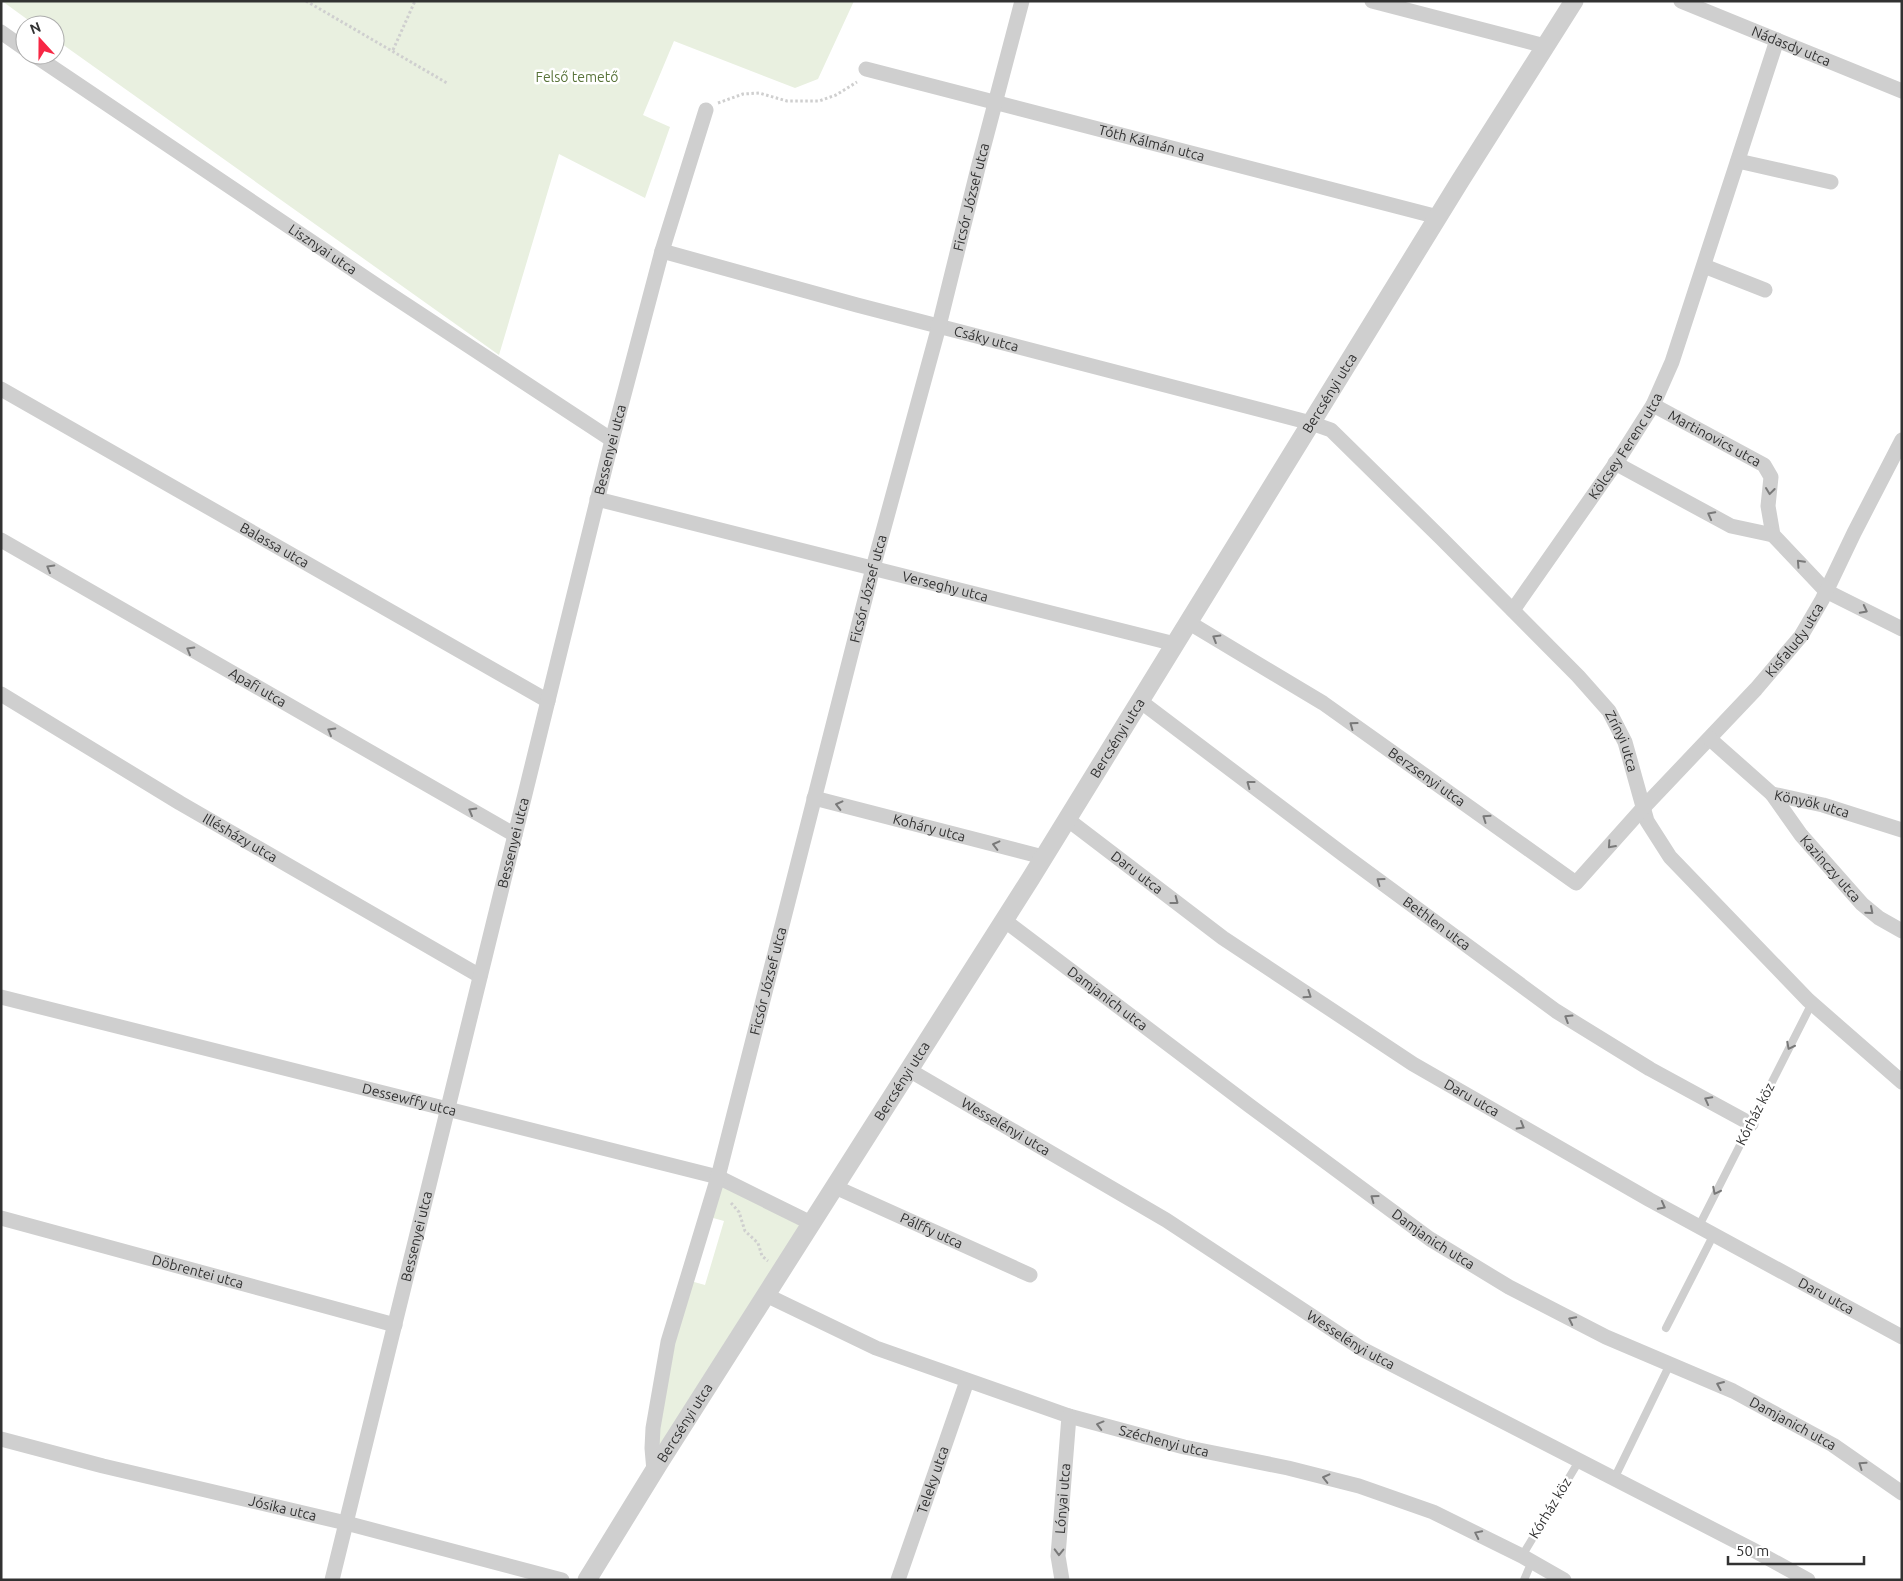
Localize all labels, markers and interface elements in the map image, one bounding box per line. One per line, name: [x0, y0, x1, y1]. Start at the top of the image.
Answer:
north arrow: [15, 15, 65, 65]
text: N: [28, 19, 43, 37]
street label: Nádasdy utca: [1749, 23, 1833, 69]
park label: Felső temető: [536, 69, 618, 85]
street label: Tóth Kálmán utca: [1097, 121, 1206, 164]
street label: Ficsór József utca: [950, 141, 992, 253]
street label: Lisznyai utca: [286, 221, 360, 278]
street label: Csáky utca: [952, 323, 1020, 355]
street label: Bercsényi utca: [1299, 350, 1360, 436]
street label: Kölcsey Ferenc utca: [1585, 390, 1665, 502]
street label: Bessenyei utca: [591, 403, 629, 496]
street label: Martinovics utca: [1665, 407, 1764, 470]
one-way arrow: [1765, 487, 1776, 495]
one-way arrow: [1707, 511, 1716, 521]
street label: Balassa utca: [237, 519, 312, 571]
street label: Ficsór József utca: [846, 533, 890, 644]
one-way arrow: [1797, 559, 1806, 568]
one-way arrow: [46, 565, 55, 575]
street label: Verseghy utca: [900, 568, 990, 605]
street label: Kisfaludy utca: [1762, 600, 1826, 680]
one-way arrow: [1859, 604, 1868, 614]
one-way arrow: [1212, 635, 1221, 645]
one-way arrow: [187, 646, 196, 656]
street label: Apafi utca: [226, 665, 289, 710]
street label: Bercsényi utca: [1087, 695, 1148, 781]
street label: Zrínyi utca: [1602, 708, 1641, 774]
one-way arrow: [1349, 722, 1359, 731]
one-way arrow: [327, 727, 336, 737]
street label: Berzsenyi utca: [1385, 744, 1469, 810]
one-way arrow: [1247, 781, 1256, 789]
street label: Könyök utca: [1773, 787, 1852, 821]
street label: Bessenyei utca: [494, 796, 532, 890]
one-way arrow: [834, 800, 843, 811]
one-way arrow: [469, 807, 478, 817]
street label: Illésházy utca: [200, 810, 280, 865]
street label: Koháry utca: [891, 811, 967, 845]
one-way arrow: [1483, 816, 1492, 824]
street label: Kazinczy utca: [1797, 832, 1864, 905]
one-way arrow: [1607, 839, 1616, 848]
one-way arrow: [992, 840, 1001, 851]
street label: Daru utca: [1108, 848, 1166, 897]
one-way arrow: [1376, 878, 1386, 887]
street label: Bethlen utca: [1400, 893, 1474, 954]
one-way arrow: [1169, 896, 1178, 904]
one-way arrow: [1865, 905, 1874, 914]
street label: Ficsór József utca: [746, 925, 789, 1037]
street label: Damjanich utca: [1065, 963, 1151, 1034]
one-way arrow: [1303, 989, 1312, 998]
one-way arrow: [1564, 1015, 1573, 1025]
street label: Bercsényi utca: [871, 1039, 933, 1124]
one-way arrow: [1786, 1041, 1796, 1050]
street label: Daru utca: [1441, 1076, 1502, 1120]
street label: Dessewffy utca: [361, 1080, 458, 1119]
street label: Kórház köz: [1732, 1080, 1778, 1148]
street label: Wesselényi utca: [958, 1094, 1053, 1159]
one-way arrow: [1704, 1097, 1713, 1107]
one-way arrow: [1516, 1119, 1525, 1129]
one-way arrow: [1712, 1186, 1722, 1195]
street label: Bessenyei utca: [398, 1189, 435, 1283]
one-way arrow: [1371, 1195, 1380, 1203]
one-way arrow: [1657, 1200, 1666, 1210]
street label: Damjanich utca: [1389, 1206, 1478, 1272]
street label: Pálffy utca: [898, 1209, 966, 1252]
street label: Döbrentei utca: [150, 1251, 245, 1292]
street label: Daru utca: [1796, 1274, 1857, 1317]
street label: Wesselényi utca: [1304, 1307, 1398, 1373]
one-way arrow: [1568, 1316, 1577, 1326]
street label: Bercsényi utca: [653, 1380, 716, 1465]
one-way arrow: [1716, 1381, 1725, 1392]
street label: Damjanich utca: [1747, 1394, 1839, 1453]
one-way arrow: [1096, 1420, 1104, 1430]
street label: Széchenyi utca: [1117, 1422, 1210, 1460]
street label: Teleky utca: [914, 1444, 952, 1516]
one-way arrow: [1858, 1462, 1868, 1471]
street label: Lónyai utca: [1052, 1463, 1073, 1535]
one-way arrow: [1321, 1473, 1330, 1484]
street label: Kórház köz: [1526, 1475, 1574, 1541]
street label: Jósika utca: [247, 1492, 318, 1524]
one-way arrow: [1474, 1530, 1483, 1540]
scale bar: [1728, 1534, 1864, 1566]
text: 50 m: [1736, 1542, 1769, 1559]
one-way arrow: [1054, 1549, 1064, 1557]

